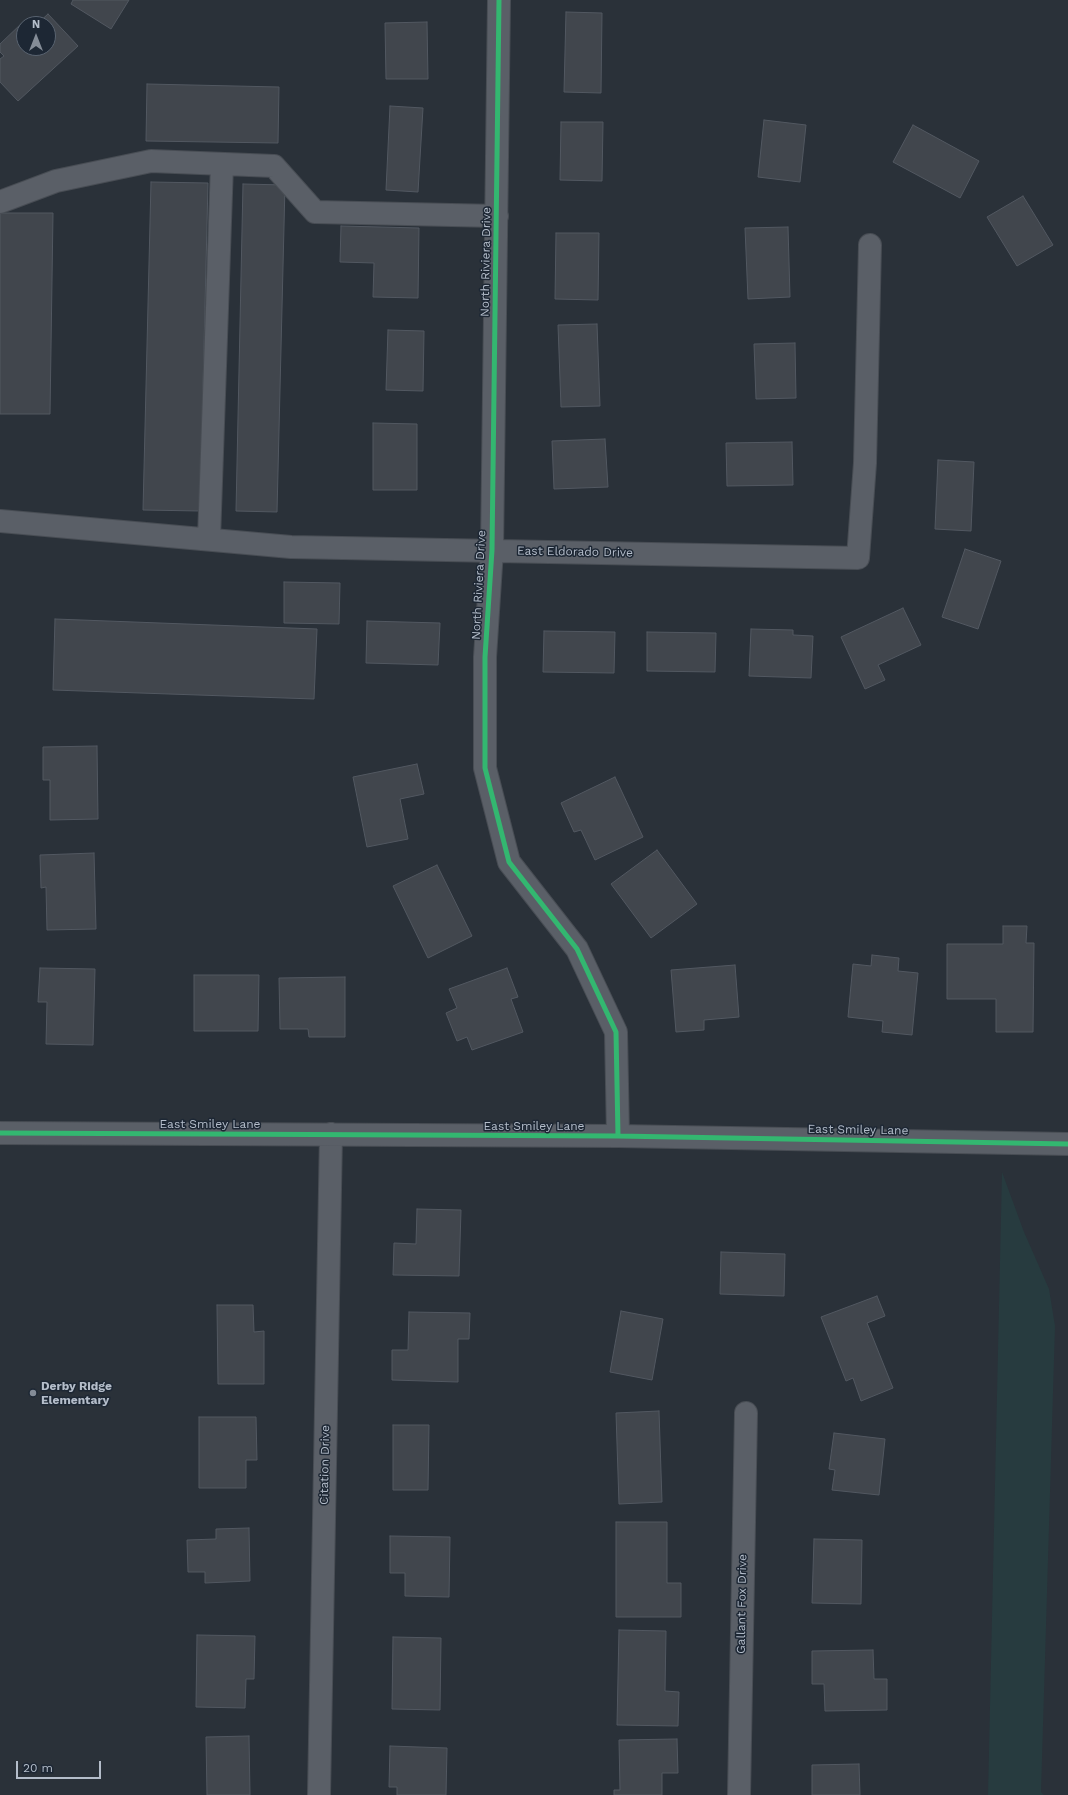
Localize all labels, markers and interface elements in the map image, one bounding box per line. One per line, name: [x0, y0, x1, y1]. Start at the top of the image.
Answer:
north arrow: [16, 16, 56, 56]
text: N: [32, 18, 40, 31]
street label: North Riviera Drive: [478, 207, 494, 317]
street label: North Riviera Drive: [469, 530, 489, 640]
street label: East Eldorado Drive: [517, 544, 633, 560]
street label: East Smiley Lane: [159, 1117, 261, 1131]
street label: East Smiley Lane: [483, 1119, 585, 1133]
street label: East Smiley Lane: [807, 1122, 909, 1138]
place label: Derby Ridge Elementary: [41, 1379, 112, 1407]
marker: Derby Ridge Elementary: [28, 1388, 38, 1398]
street label: Citation Drive: [317, 1425, 333, 1505]
street label: Gallant Fox Drive: [734, 1554, 750, 1654]
scale bar: [18, 1753, 103, 1779]
text: 20 m: [23, 1761, 53, 1775]

